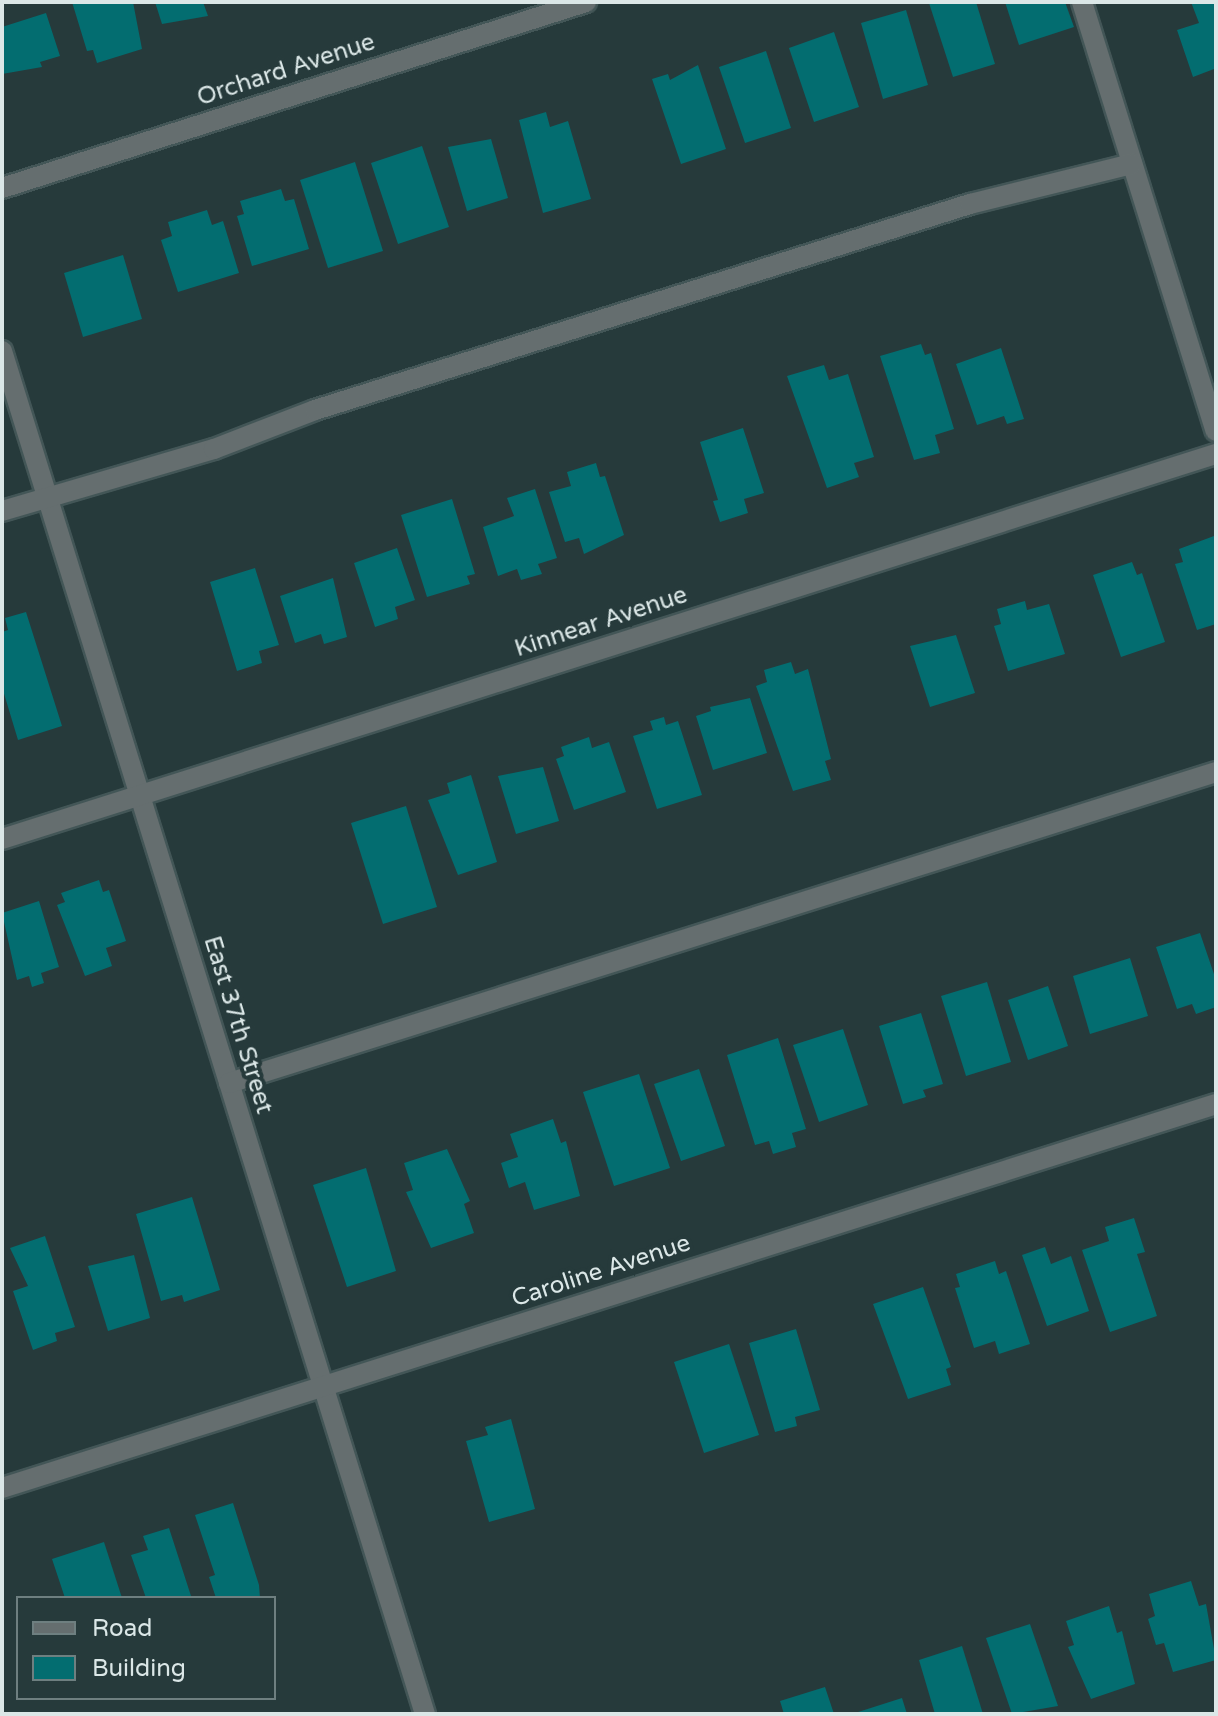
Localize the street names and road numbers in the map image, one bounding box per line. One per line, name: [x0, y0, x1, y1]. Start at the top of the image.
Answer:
street label: Orchard Avenue: [194, 28, 378, 112]
street label: Kinnear Avenue: [511, 581, 691, 663]
street label: East 37th Street: [197, 933, 279, 1117]
street label: Caroline Avenue: [508, 1229, 694, 1313]

